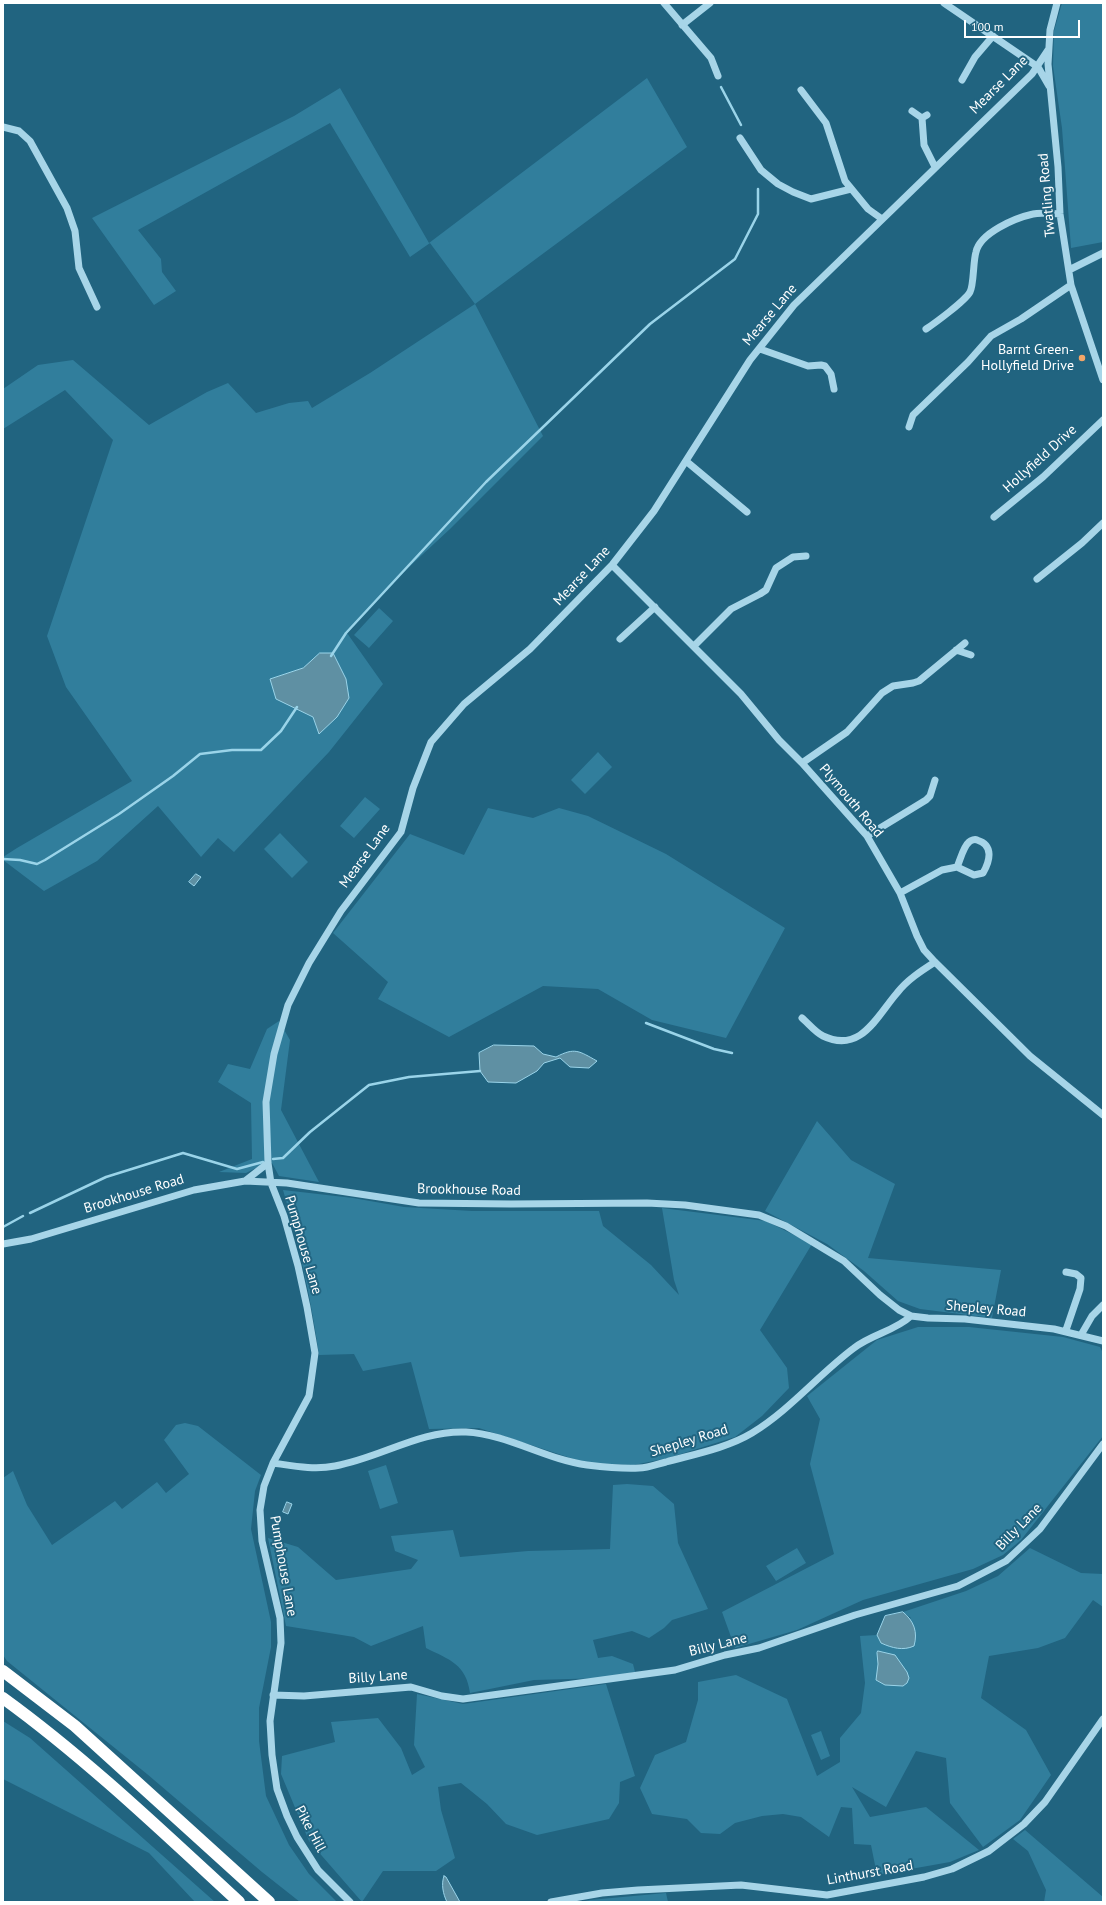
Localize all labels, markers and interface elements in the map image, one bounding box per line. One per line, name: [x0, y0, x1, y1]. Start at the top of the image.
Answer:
scale bar: [966, 12, 1082, 38]
text: 100 m: [971, 19, 1004, 34]
street label: Mearse Lane: [966, 52, 1032, 118]
street label: Twatling Road: [1035, 152, 1059, 238]
street label: Mearse Lane: [739, 281, 801, 349]
place label: Barnt Green- Hollyfield Drive: [981, 342, 1074, 374]
marker: Barnt Green- Hollyfield Drive: [1077, 353, 1087, 363]
street label: Hollyfield Drive: [1000, 422, 1080, 496]
street label: Mearse Lane: [550, 543, 614, 609]
street label: Plymouth Road: [815, 761, 887, 841]
street label: Mearse Lane: [336, 821, 394, 891]
street label: Brookhouse Road: [82, 1171, 186, 1217]
street label: Brookhouse Road: [417, 1181, 521, 1199]
street label: Pumphouse Lane: [281, 1194, 325, 1296]
street label: Shepley Road: [945, 1297, 1027, 1321]
street label: Shepley Road: [648, 1421, 730, 1461]
street label: Billy Lane: [992, 1500, 1046, 1554]
street label: Pumphouse Lane: [266, 1514, 300, 1618]
street label: Billy Lane: [687, 1630, 749, 1660]
street label: Billy Lane: [348, 1667, 408, 1687]
street label: Pike Hill: [291, 1803, 329, 1855]
street label: Linthurst Road: [826, 1857, 914, 1889]

